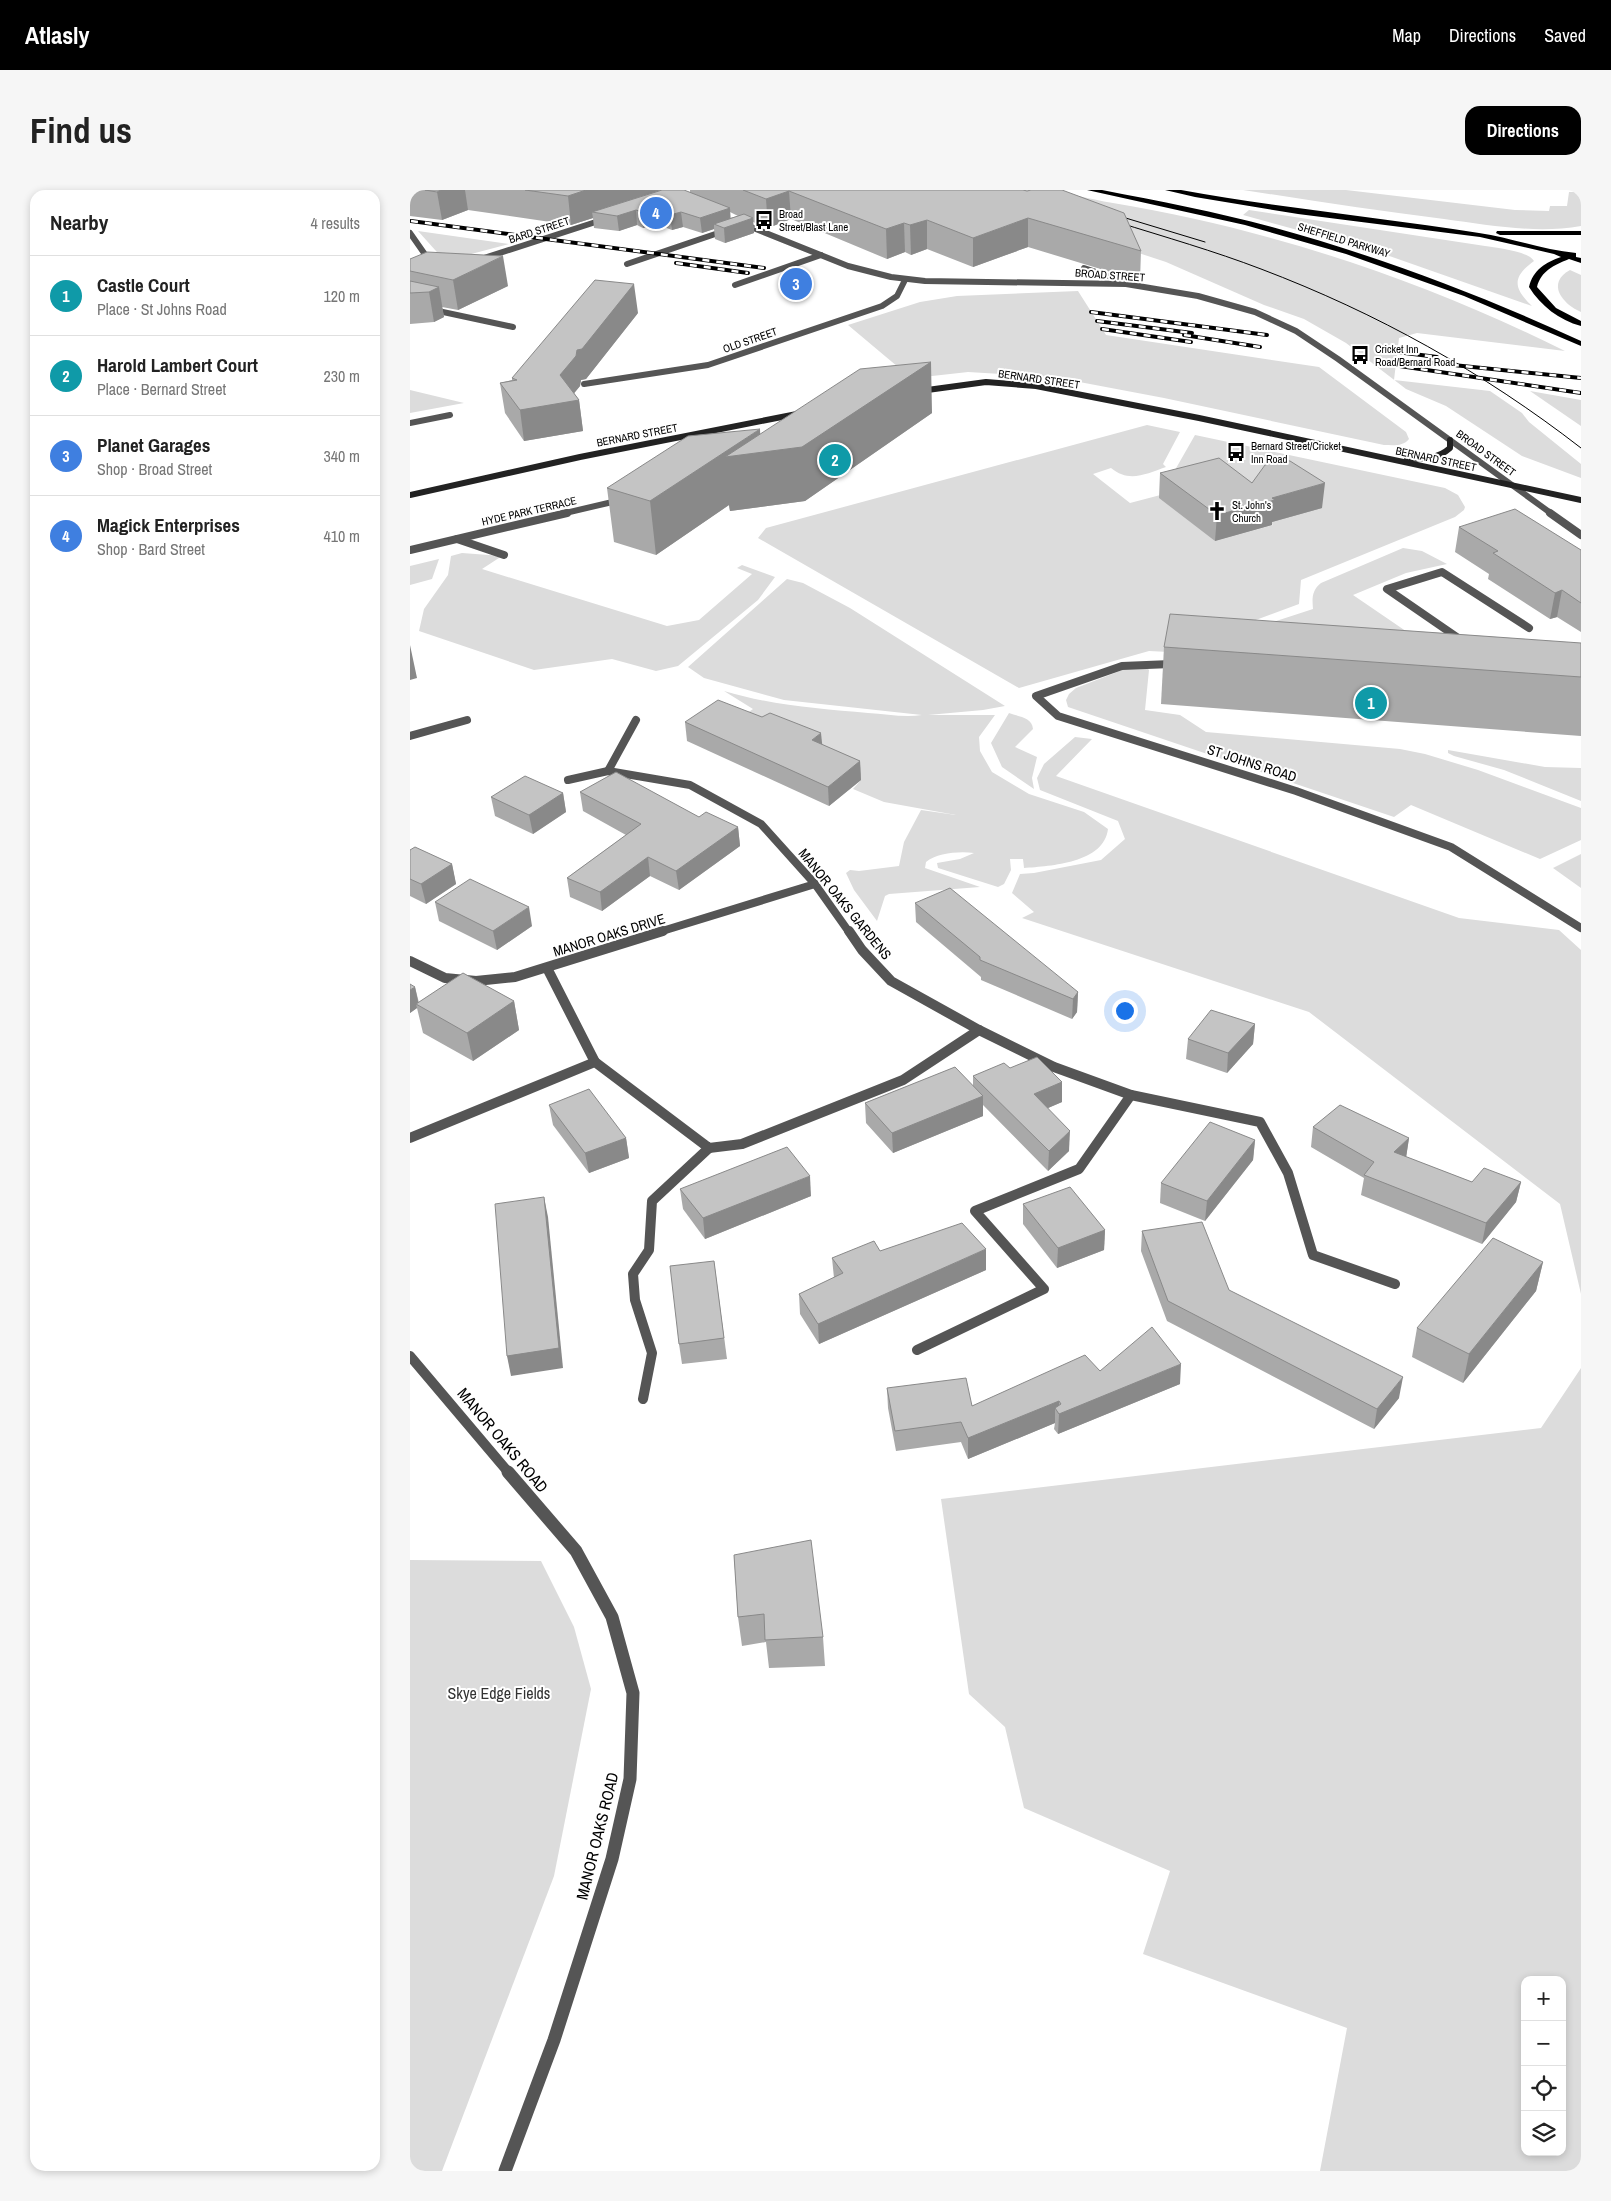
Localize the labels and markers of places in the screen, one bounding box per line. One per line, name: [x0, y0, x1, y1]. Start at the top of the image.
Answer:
pin: 4: [640, 194, 672, 232]
place label: Broad Street/Blast Lane: [779, 207, 848, 234]
bus stop icon: Broad Street/Blast Lane: [753, 209, 775, 231]
pin: 3: [780, 265, 812, 303]
place label: Cricket Inn Road/Bernard Road: [1375, 342, 1455, 369]
bus stop icon: Cricket Inn Road/Bernard Road: [1349, 344, 1371, 366]
place label: Bernard Street/Cricket Inn Road: [1251, 439, 1341, 466]
pin: 2: [819, 441, 851, 479]
bus stop icon: Bernard Street/Cricket Inn Road: [1225, 441, 1247, 463]
place label: St. John's Church: [1232, 498, 1272, 525]
church icon: St. John's Church: [1206, 500, 1228, 522]
pin: 1: [1355, 684, 1387, 722]

